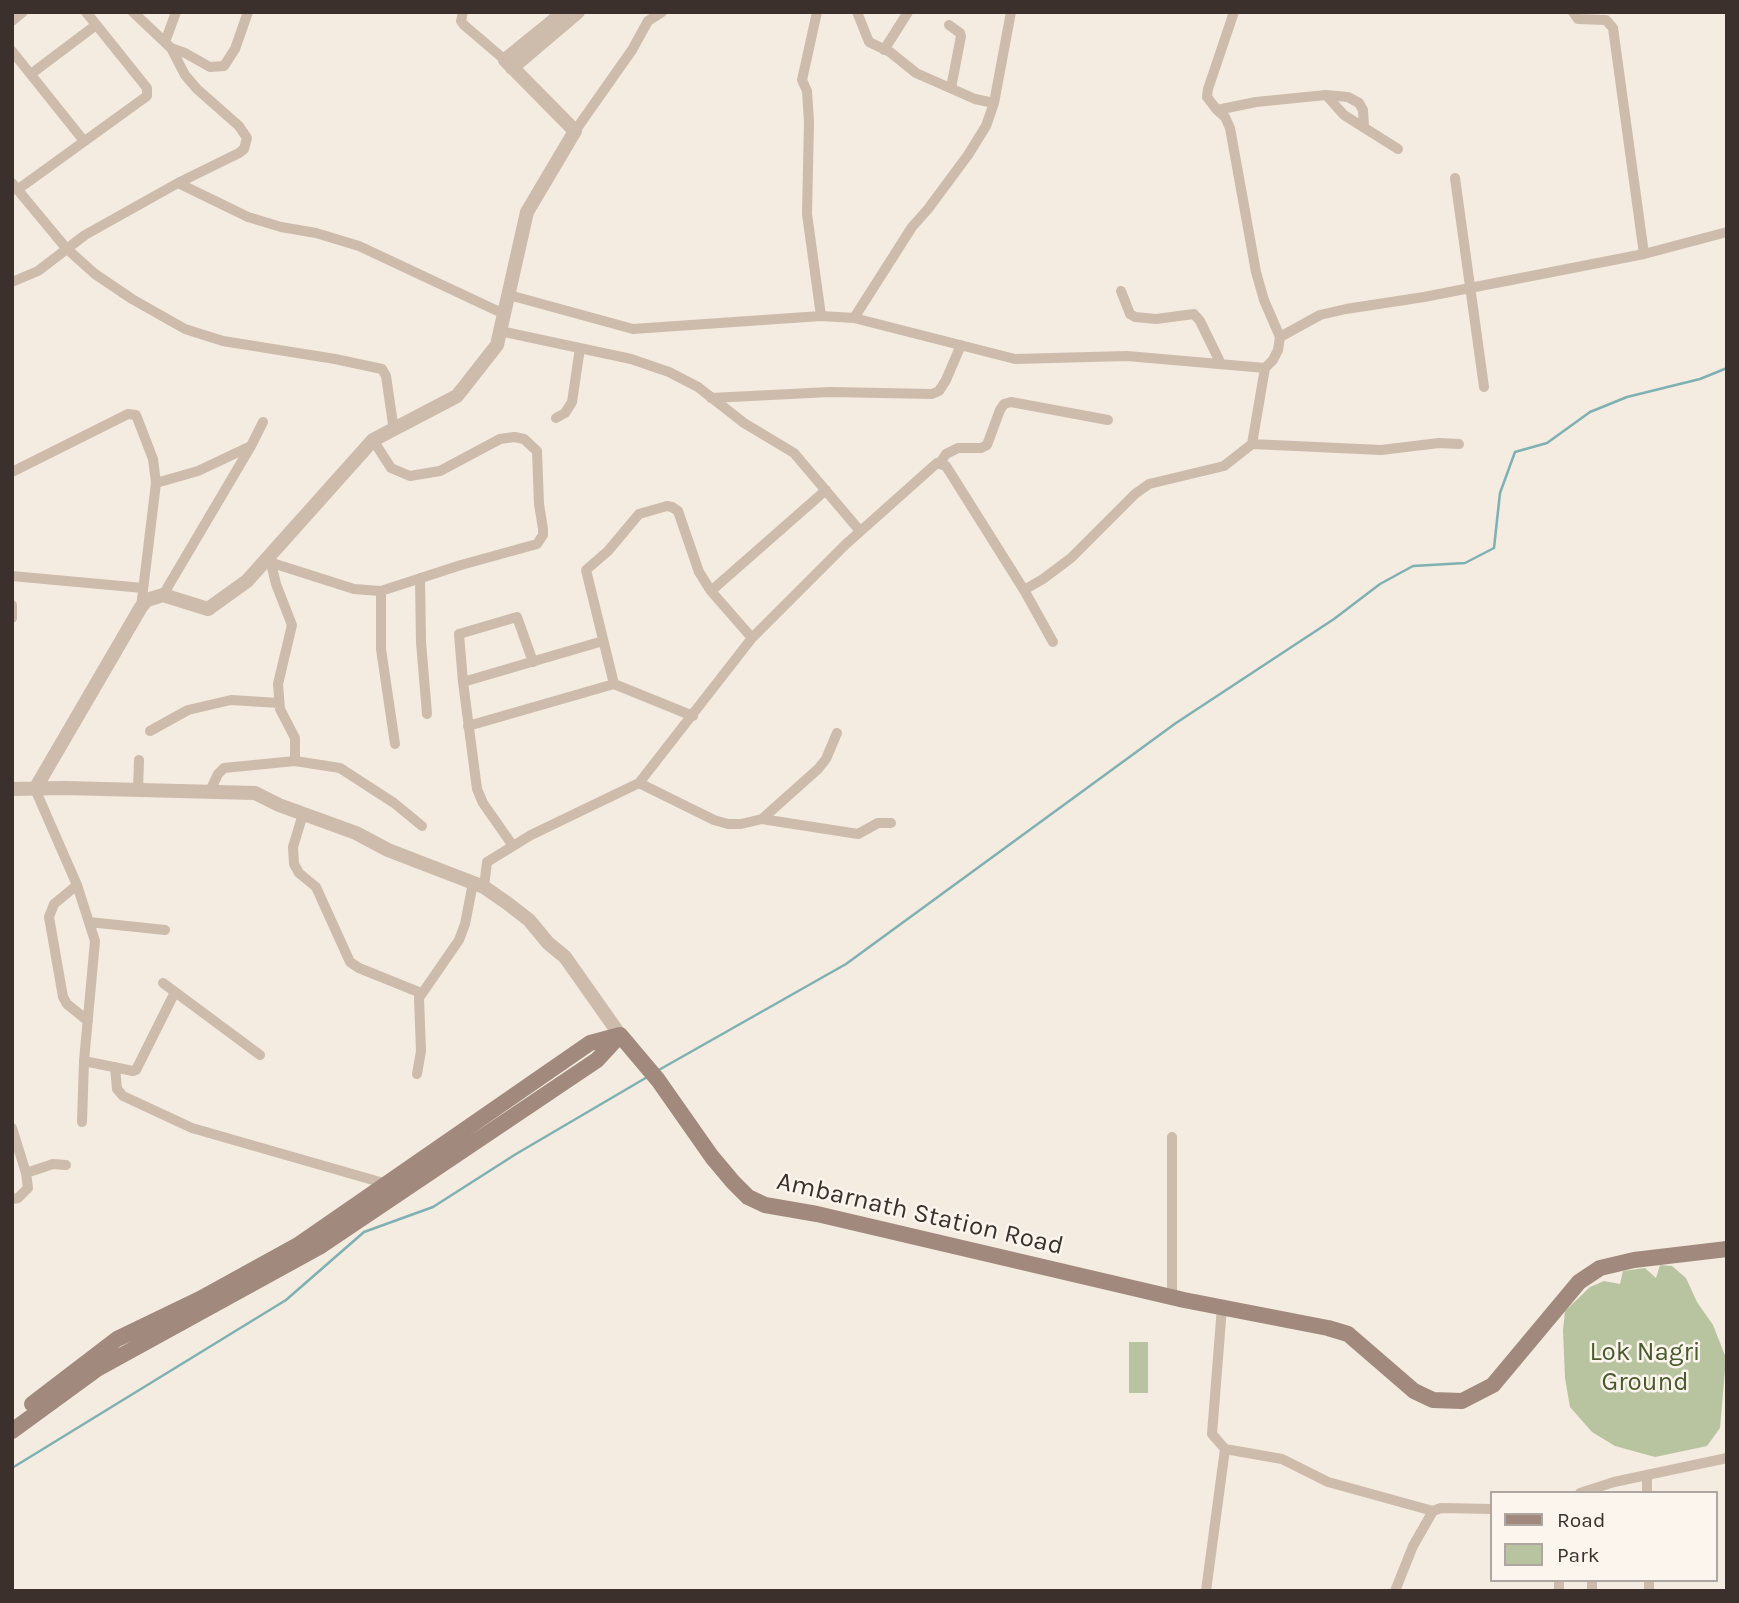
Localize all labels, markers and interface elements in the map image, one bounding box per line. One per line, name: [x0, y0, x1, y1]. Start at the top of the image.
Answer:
street label: Ambarnath Station Road: [774, 1166, 1066, 1262]
park label: Lok Nagri Ground: [1589, 1337, 1701, 1398]
legend: [1490, 1491, 1718, 1582]
text: Road: [1557, 1508, 1605, 1532]
text: Park: [1557, 1543, 1600, 1567]

